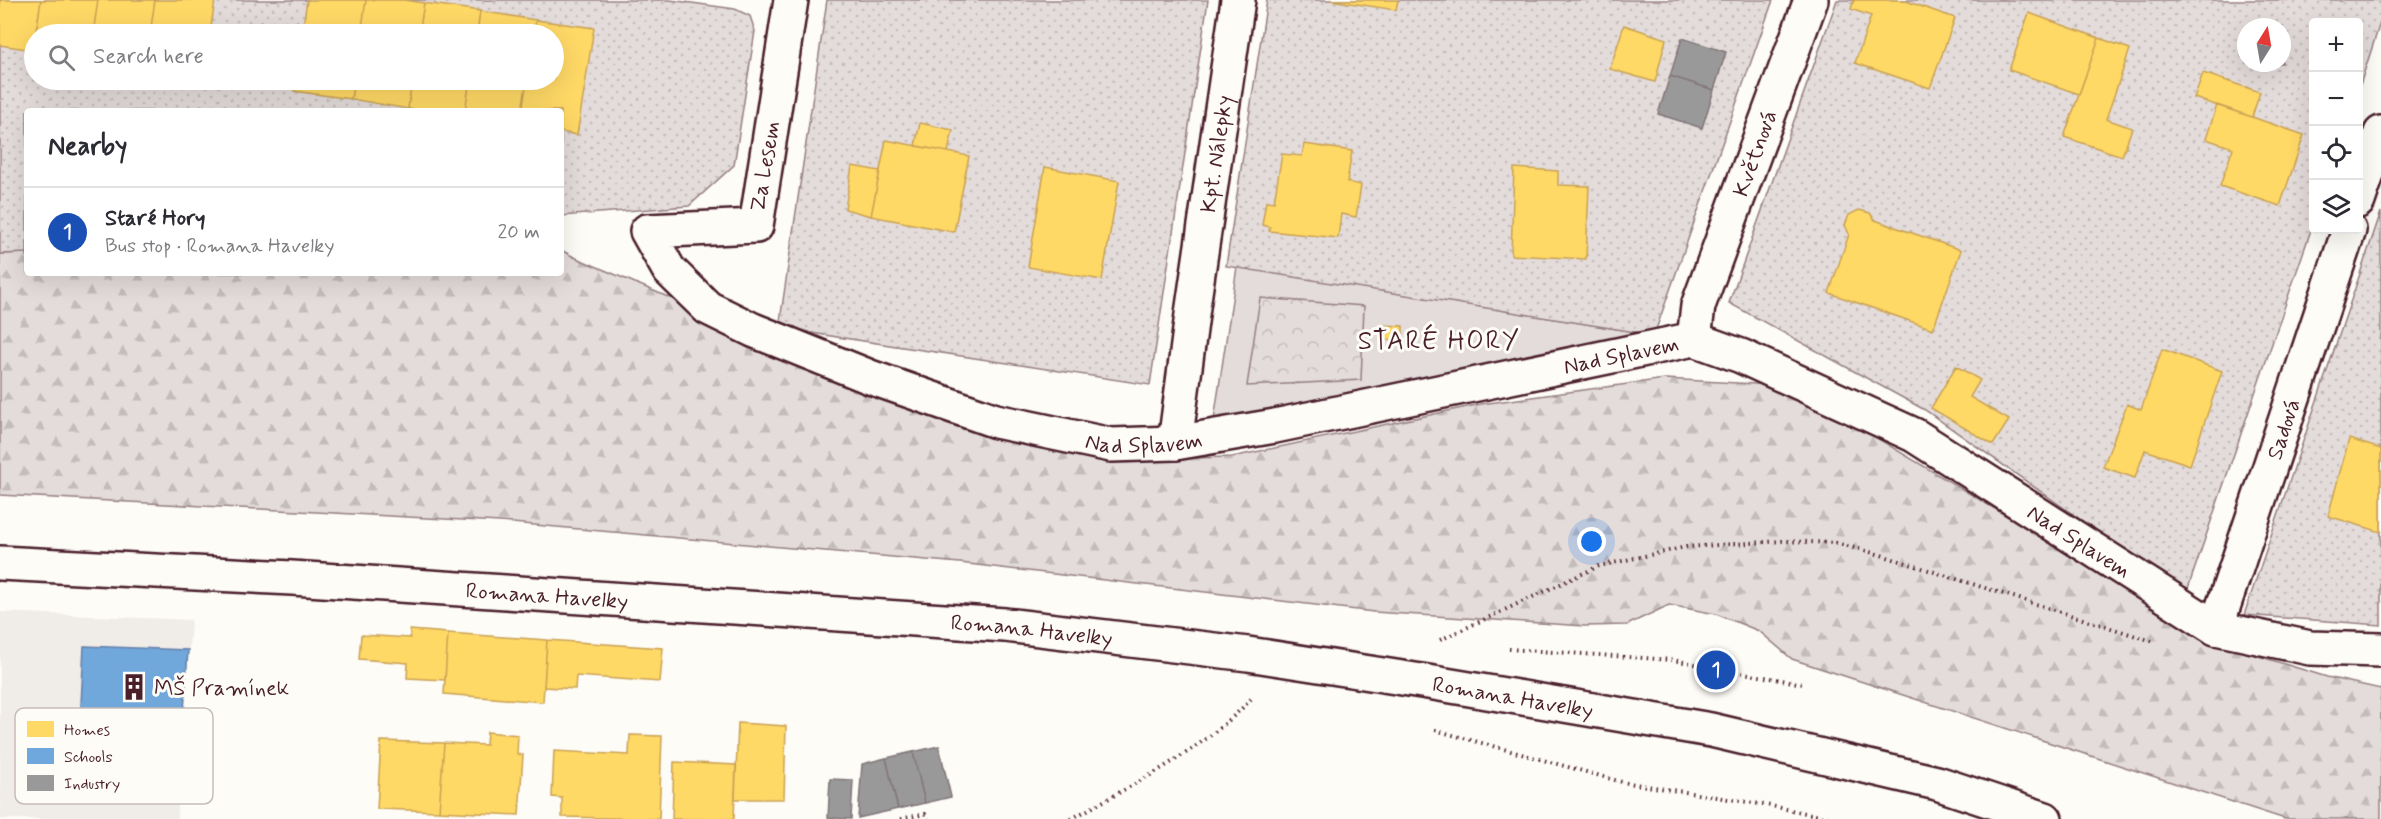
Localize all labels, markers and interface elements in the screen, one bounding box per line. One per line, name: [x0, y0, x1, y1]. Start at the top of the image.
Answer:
north arrow: [2237, 18, 2291, 72]
map controls: [2309, 18, 2363, 234]
button: +: [2309, 18, 2363, 72]
search box: [24, 24, 564, 90]
icon: search: [45, 41, 78, 74]
text: Search here: [93, 43, 204, 71]
button: −: [2309, 72, 2363, 126]
street label: Kpt. Nálepky: [1195, 93, 1240, 215]
street label: Květnová: [1727, 107, 1784, 201]
street label: Za Lesem: [744, 119, 788, 214]
button: locate: [2309, 126, 2363, 180]
text: Nearby: [48, 130, 127, 164]
button: layers: [2309, 180, 2363, 234]
text: Staré Hory: [105, 205, 205, 233]
text: 1: [63, 219, 72, 246]
text: 20 m: [497, 219, 540, 246]
text: Bus stop · Romana Havelky: [105, 233, 334, 260]
district label: STARÉ HORY: [1358, 323, 1520, 359]
street label: Nad Splavem: [1561, 330, 1682, 382]
street label: Sadová: [2261, 396, 2308, 463]
street label: Nad Splavem: [1083, 427, 1205, 461]
street label: Nad Splavem: [2021, 499, 2135, 586]
your location: [1577, 527, 1606, 556]
street label: Romana Havelky: [465, 577, 629, 616]
street label: Romana Havelky: [950, 609, 1114, 654]
pin: 1: [1696, 648, 1736, 692]
street label: Romana Havelky: [1430, 671, 1595, 726]
building icon: MŠ Pramínek: [119, 672, 149, 702]
place label: MŠ Pramínek: [154, 675, 289, 703]
legend: [15, 708, 213, 804]
text: Homes: [64, 720, 110, 741]
text: Schools: [64, 747, 113, 768]
text: Industry: [64, 774, 120, 795]

